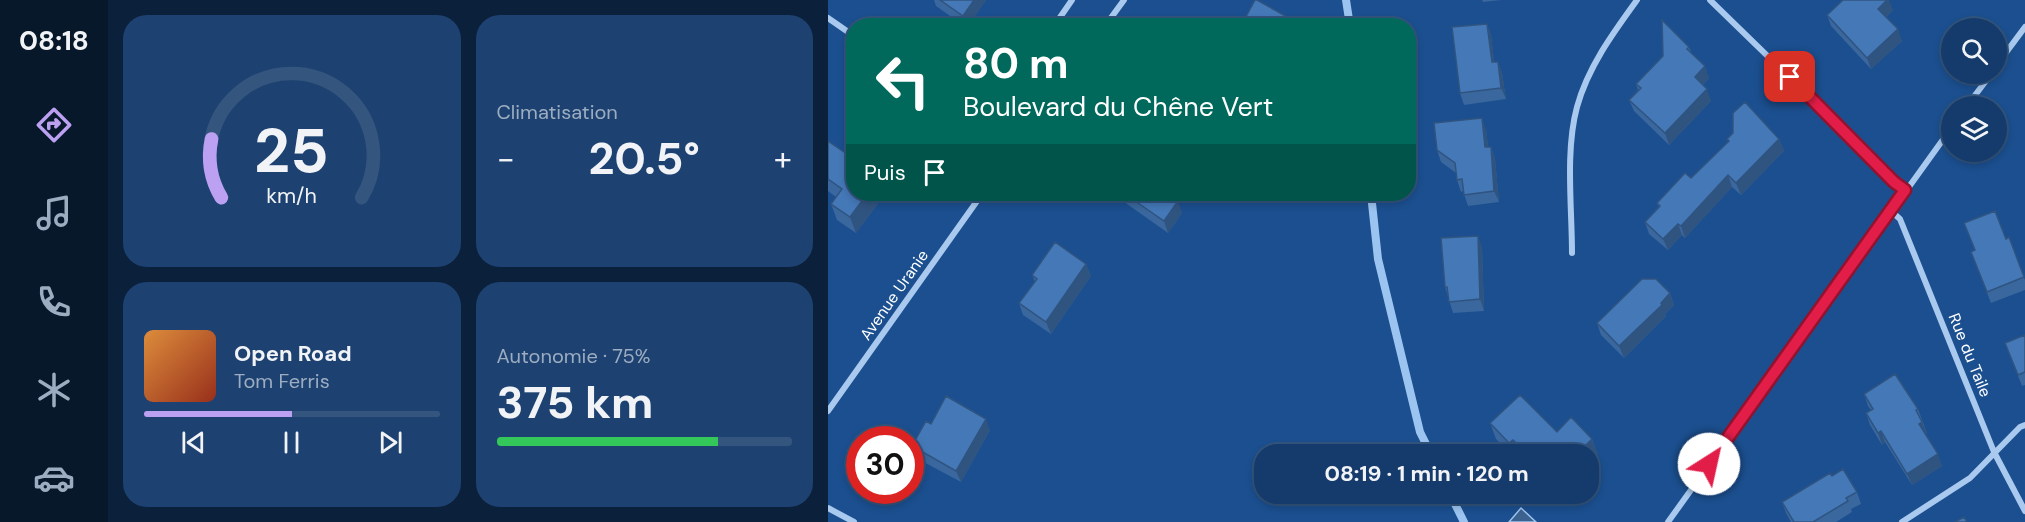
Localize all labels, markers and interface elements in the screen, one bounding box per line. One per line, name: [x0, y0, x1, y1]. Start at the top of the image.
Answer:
map controls: [1941, 18, 2007, 162]
button: search: [1941, 18, 2007, 84]
text: 08:18: [19, 23, 89, 58]
text: 80 m: [963, 36, 1069, 91]
icon: left: [864, 42, 942, 120]
pin: [1764, 51, 1815, 102]
icon: arrive: [1773, 60, 1806, 93]
text: Boulevard du Chêne Vert: [963, 89, 1273, 124]
button: layers: [1941, 96, 2007, 162]
text: Climatisation: [497, 99, 618, 125]
icon: directions: [33, 104, 75, 146]
text: 25: [254, 110, 329, 191]
text: 20.5°: [589, 129, 700, 188]
text: −: [497, 137, 515, 180]
text: +: [774, 137, 792, 180]
icon: arrive: [918, 156, 951, 189]
text: Puis: [864, 158, 906, 187]
text: km/h: [266, 182, 317, 210]
icon: music: [33, 192, 75, 234]
street label: Avenue Uranie: [855, 246, 933, 344]
icon: phone: [33, 281, 75, 323]
street label: Rue du Taile: [1944, 310, 1996, 400]
text: Open Road: [234, 339, 352, 368]
text: Autonomie · 75%: [497, 343, 650, 369]
text: Tom Ferris: [234, 368, 330, 394]
icon: climate: [33, 369, 75, 411]
text: 375 km: [497, 373, 653, 432]
icon: previous: [177, 426, 210, 459]
icon: pause: [275, 426, 308, 459]
icon: next: [374, 426, 407, 459]
speed limit sign: 30: [846, 426, 924, 504]
position arrow: [1677, 432, 1741, 496]
icon: car: [33, 457, 75, 499]
text: 08:19 · 1 min · 120 m: [1324, 459, 1529, 488]

